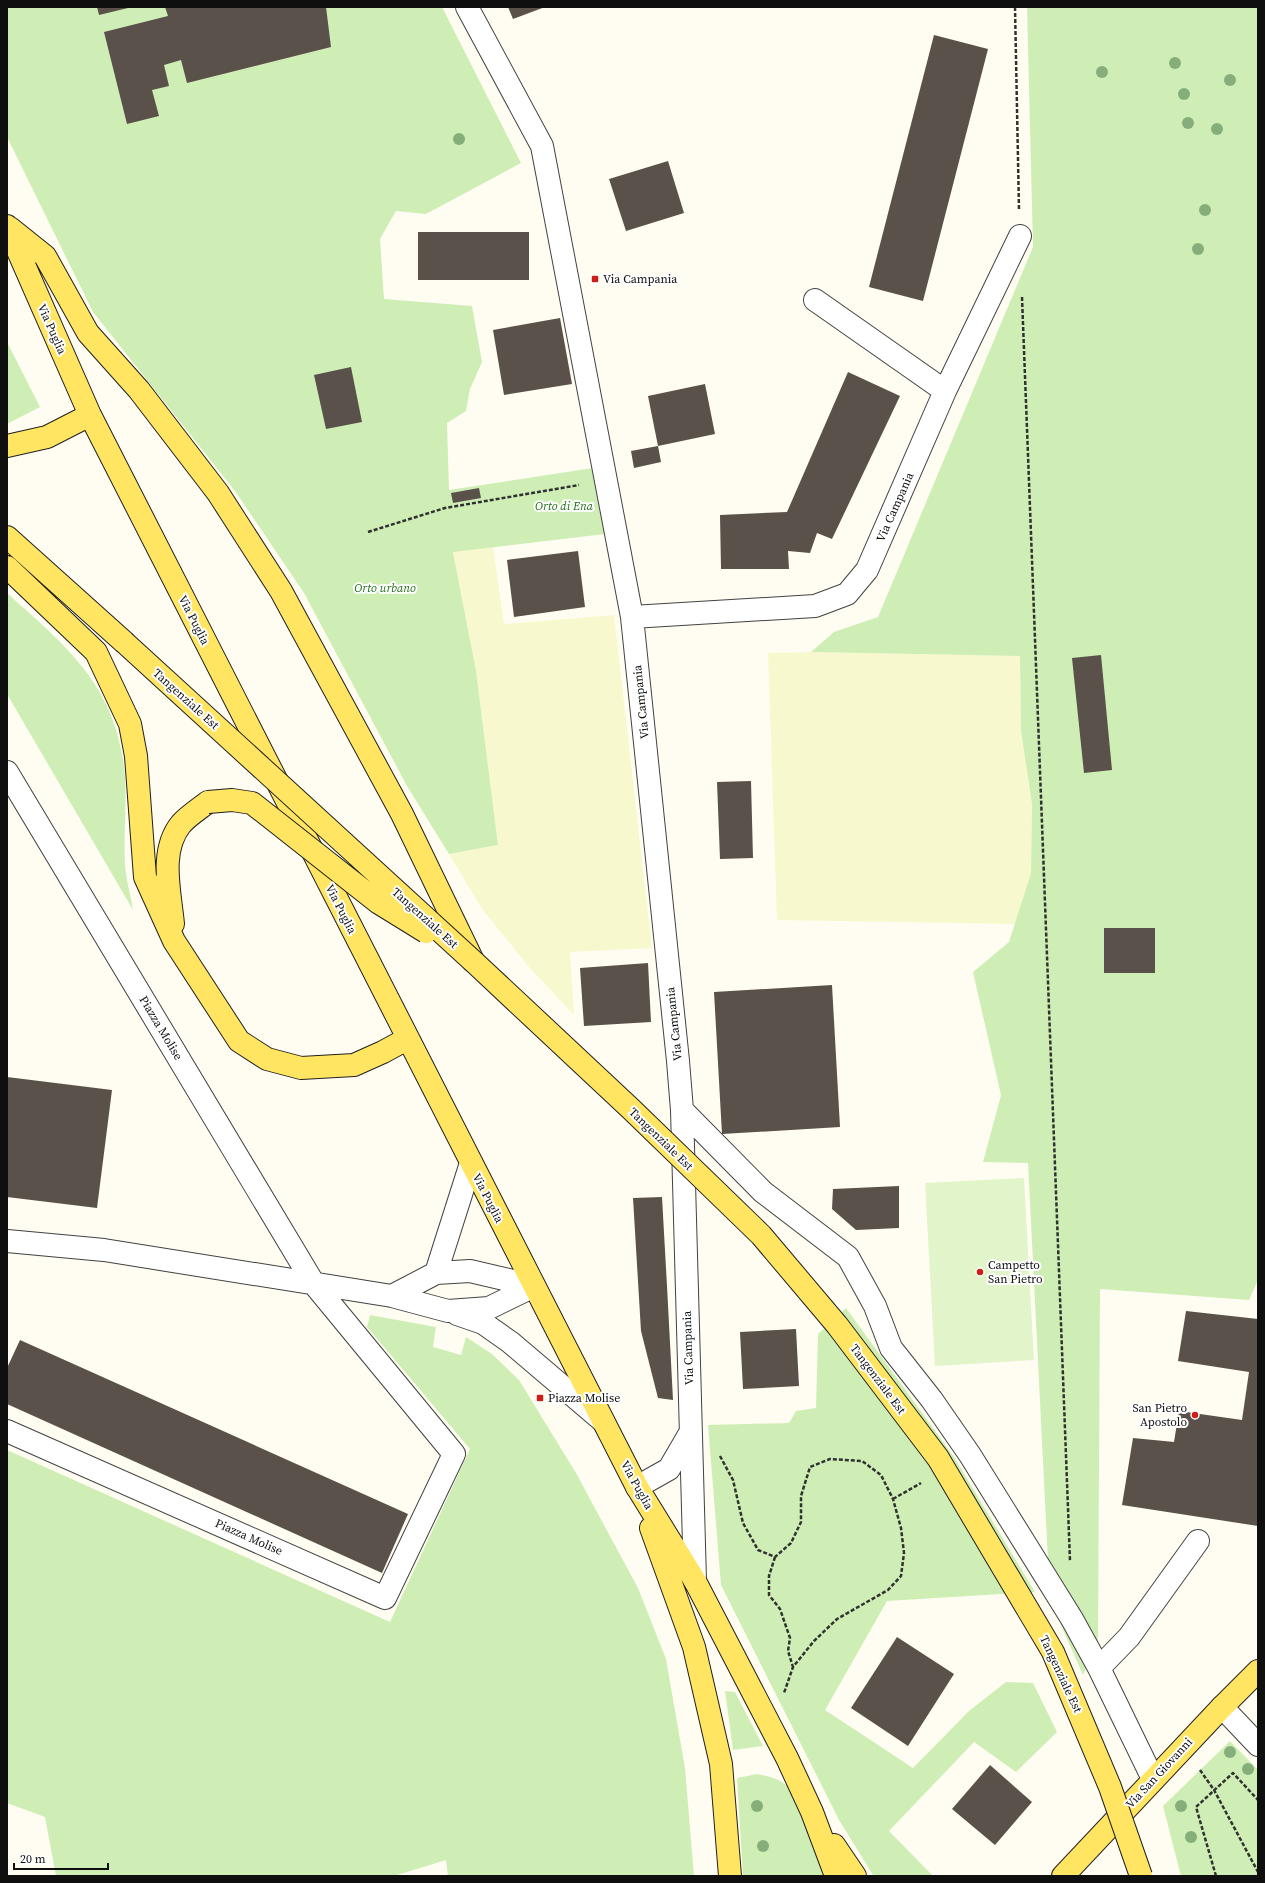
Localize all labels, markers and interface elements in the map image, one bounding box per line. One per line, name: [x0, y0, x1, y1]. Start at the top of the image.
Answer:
place label: Via Campania: [603, 271, 678, 287]
marker: Via Campania: [590, 274, 600, 284]
street label: Via Puglia: [34, 301, 71, 358]
street label: Via Campania: [873, 469, 918, 544]
park label: Orto di Ena: [535, 498, 594, 514]
park label: Orto urbano: [354, 580, 416, 596]
street label: Via Puglia: [175, 593, 214, 648]
street label: Via Campania: [629, 663, 653, 740]
street label: Tangenziale Est: [150, 665, 222, 733]
street label: Via Puglia: [322, 882, 361, 937]
street label: Tangenziale Est: [389, 884, 461, 952]
street label: Via Campania: [662, 985, 686, 1062]
street label: Piazza Molise: [136, 993, 186, 1063]
street label: Tangenziale Est: [625, 1104, 697, 1174]
street label: Via Puglia: [469, 1171, 508, 1226]
place label: Campetto San Pietro: [988, 1257, 1043, 1287]
marker: Campetto San Pietro: [975, 1267, 985, 1277]
street label: Via Campania: [679, 1310, 697, 1385]
street label: Tangenziale Est: [846, 1341, 910, 1417]
place label: Piazza Molise: [548, 1390, 620, 1406]
marker: Piazza Molise: [535, 1393, 545, 1403]
place label: San Pietro Apostolo: [1132, 1400, 1187, 1430]
marker: San Pietro Apostolo: [1190, 1410, 1200, 1420]
street label: Via Puglia: [617, 1458, 657, 1513]
street label: Piazza Molise: [213, 1515, 285, 1559]
street label: Tangenziale Est: [1036, 1633, 1086, 1715]
street label: Via San Giovanni: [1122, 1734, 1196, 1812]
scale bar: [14, 1845, 108, 1871]
text: 20 m: [20, 1851, 46, 1867]

